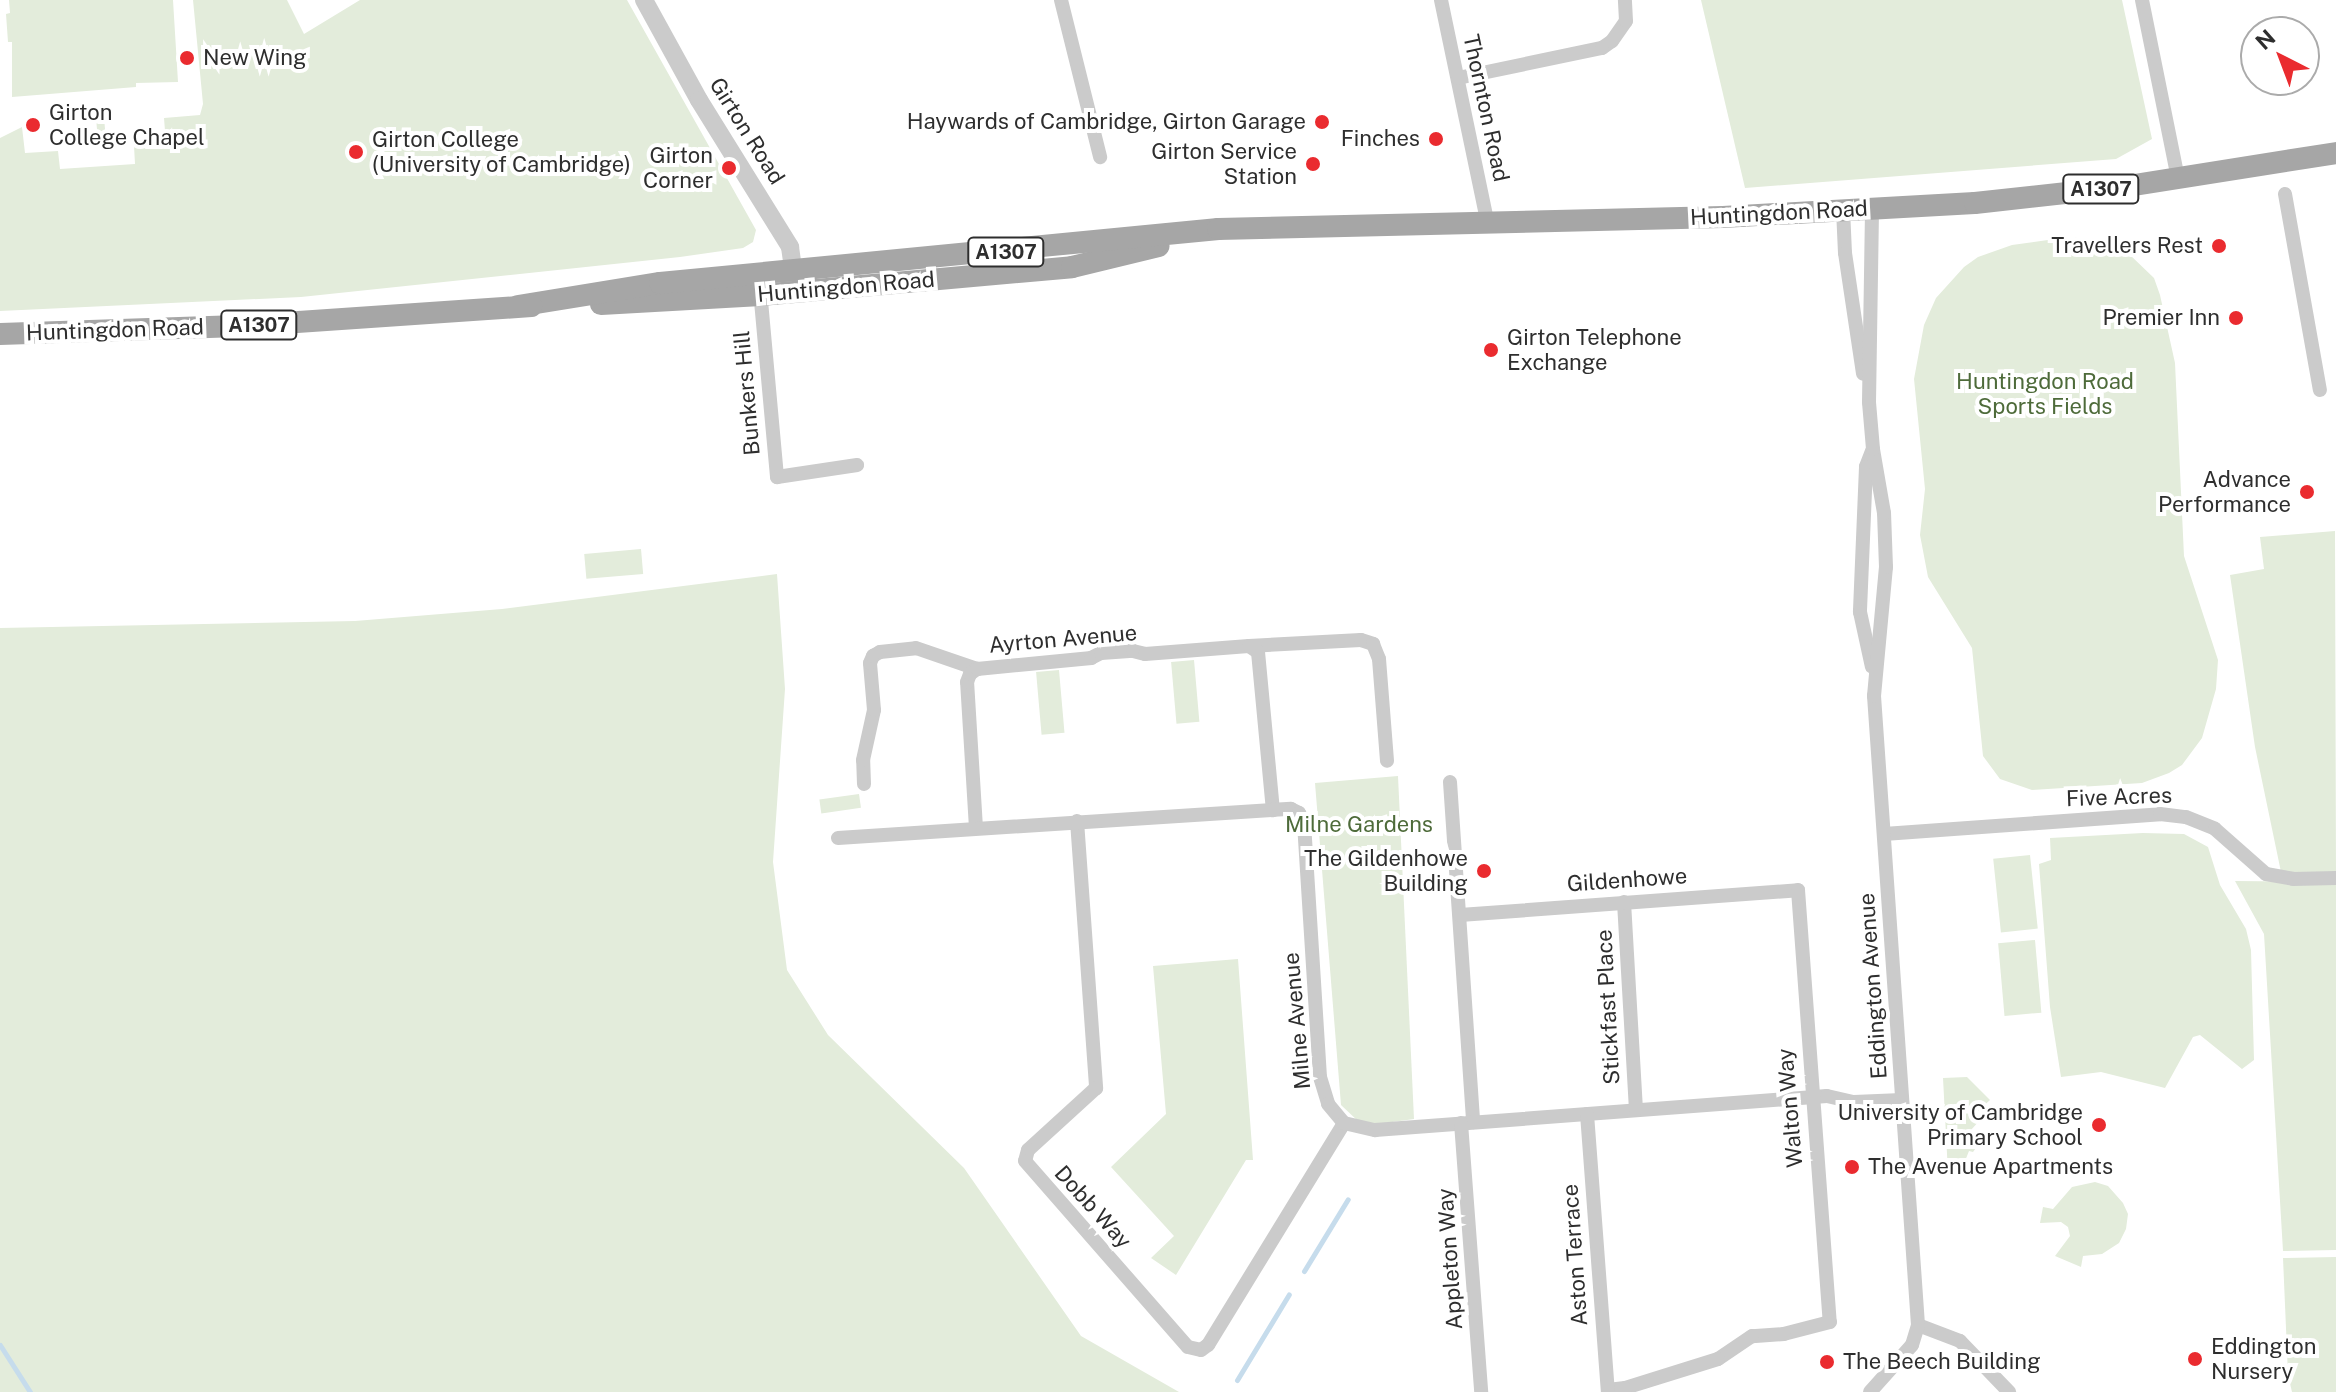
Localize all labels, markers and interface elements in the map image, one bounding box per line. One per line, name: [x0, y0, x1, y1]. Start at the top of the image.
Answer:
north arrow: [2240, 16, 2320, 96]
text: N: [2250, 24, 2280, 55]
street label: Thornton Road: [1458, 32, 1514, 184]
place label: New Wing: [203, 45, 307, 71]
marker: New Wing: [178, 49, 196, 67]
street label: Girton Road: [704, 73, 790, 189]
place label: Girton College Chapel: [49, 99, 205, 150]
place label: Haywards of Cambridge, Girton Garage: [906, 109, 1306, 135]
marker: Haywards of Cambridge, Girton Garage: [1313, 113, 1331, 131]
marker: Girton College Chapel: [24, 116, 42, 134]
place label: Girton College (University of Cambridge): [372, 126, 631, 178]
place label: Finches: [1341, 126, 1420, 152]
marker: Finches: [1427, 130, 1445, 148]
place label: Girton Service Station: [1151, 138, 1297, 190]
place label: Girton Corner: [643, 142, 713, 194]
marker: Girton College (University of Cambridge): [347, 143, 365, 161]
marker: Girton Service Station: [1304, 155, 1322, 173]
marker: Girton Corner: [720, 159, 738, 177]
road number: A1307: [2061, 173, 2141, 205]
street label: Huntingdon Road: [1689, 195, 1869, 231]
place label: Travellers Rest: [2051, 233, 2203, 259]
road number: A1307: [966, 236, 1046, 268]
marker: Travellers Rest: [2210, 237, 2228, 255]
street label: Huntingdon Road: [756, 266, 936, 308]
place label: Premier Inn: [2103, 305, 2220, 331]
road number: A1307: [219, 309, 299, 341]
marker: Premier Inn: [2227, 309, 2245, 327]
street label: Huntingdon Road: [26, 314, 204, 346]
place label: Girton Telephone Exchange: [1507, 324, 1682, 376]
street label: Bunkers Hill: [728, 330, 766, 456]
marker: Girton Telephone Exchange: [1482, 341, 1500, 359]
park label: Huntingdon Road Sports Fields: [1956, 368, 2134, 420]
place label: Advance Performance: [2158, 466, 2291, 518]
marker: Advance Performance: [2298, 483, 2316, 501]
street label: Ayrton Avenue: [988, 619, 1138, 659]
street label: Five Acres: [2065, 782, 2173, 812]
park label: Milne Gardens: [1285, 812, 1433, 838]
place label: The Gildenhowe Building: [1304, 845, 1468, 896]
marker: The Gildenhowe Building: [1475, 862, 1493, 880]
street label: Gildenhowe: [1566, 863, 1688, 897]
street label: Eddington Avenue: [1853, 892, 1893, 1080]
street label: Stickfast Place: [1591, 929, 1625, 1085]
street label: Milne Avenue: [1278, 951, 1316, 1091]
street label: Walton Way: [1772, 1047, 1808, 1169]
place label: University of Cambridge Primary School: [1837, 1099, 2083, 1150]
marker: University of Cambridge Primary School: [2090, 1116, 2108, 1134]
place label: The Avenue Apartments: [1868, 1154, 2113, 1180]
marker: The Avenue Apartments: [1843, 1158, 1861, 1176]
street label: Dobb Way: [1049, 1160, 1137, 1254]
street label: Aston Terrace: [1557, 1183, 1593, 1327]
street label: Appleton Way: [1432, 1187, 1468, 1331]
place label: Eddington Nursery: [2211, 1333, 2316, 1384]
place label: The Beech Building: [1843, 1349, 2041, 1375]
marker: Eddington Nursery: [2186, 1350, 2204, 1368]
marker: The Beech Building: [1818, 1353, 1836, 1371]

